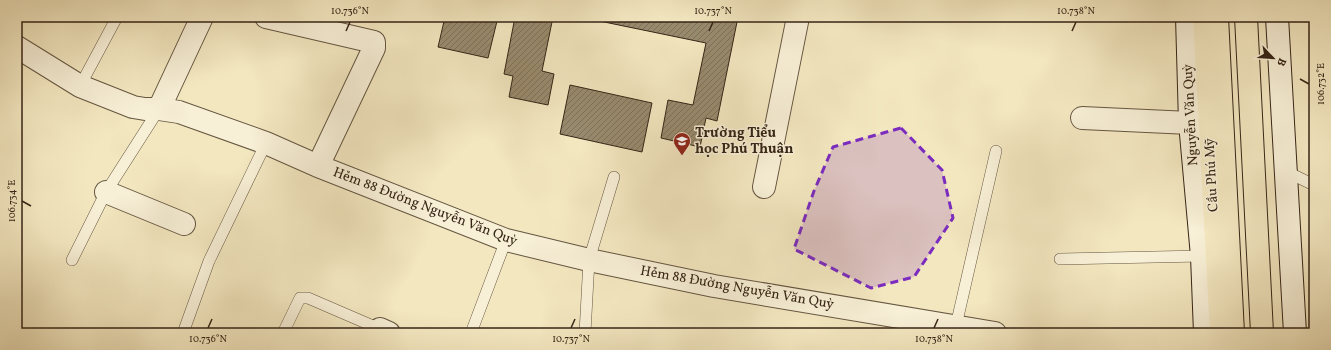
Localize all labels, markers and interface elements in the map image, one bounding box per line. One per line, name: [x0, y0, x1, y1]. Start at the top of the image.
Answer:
text: 10.736°N: [331, 4, 370, 18]
text: 10.737°N: [694, 4, 732, 18]
text: 10.738°N: [1057, 4, 1096, 18]
north arrow: [1253, 38, 1293, 78]
text: B: [1272, 55, 1289, 68]
street label: Nguyễn Văn Quỳ: [1179, 63, 1203, 167]
text: 106.732°E: [1314, 63, 1328, 105]
place label: Trường Tiểu học Phú Thuận: [695, 124, 793, 159]
school or university icon: Trường Tiểu học Phú Thuận: [672, 131, 692, 156]
street label: Cầu Phú Mỹ: [1201, 137, 1223, 212]
street label: Hẻm 88 Đường Nguyễn Văn Quỳ: [330, 163, 520, 251]
text: 106.734°E: [5, 180, 19, 222]
street label: Hẻm 88 Đường Nguyễn Văn Quỳ: [639, 262, 836, 314]
text: 10.736°N: [189, 332, 228, 346]
text: 10.737°N: [552, 332, 590, 346]
text: 10.738°N: [915, 332, 954, 346]

